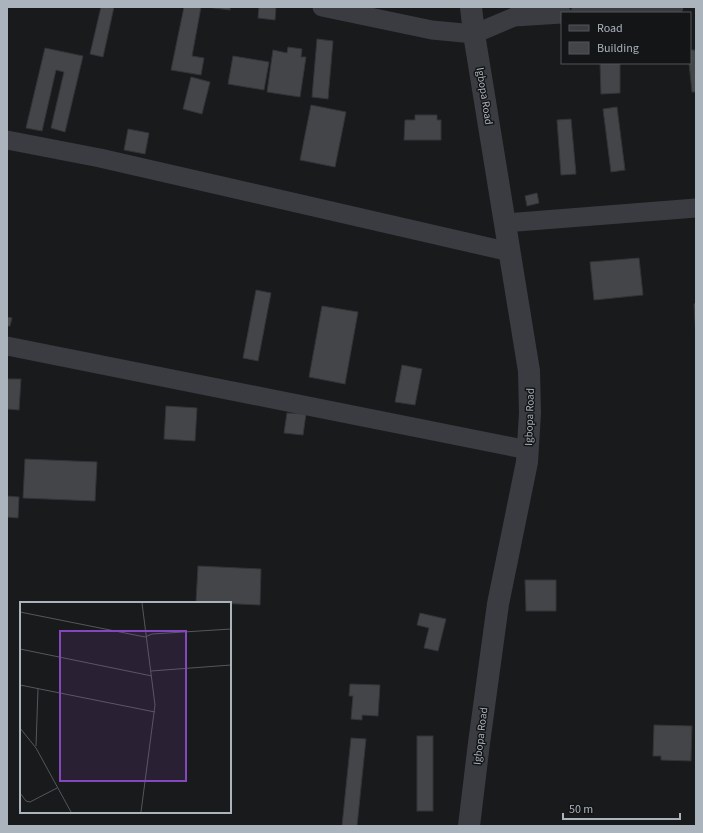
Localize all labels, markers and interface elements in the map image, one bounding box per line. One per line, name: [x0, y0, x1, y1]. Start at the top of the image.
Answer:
legend: [561, 12, 691, 64]
text: Road: [597, 20, 623, 37]
text: Building: [597, 40, 639, 57]
street label: Igbopa Road: [473, 66, 496, 126]
street label: Igbopa Road: [521, 388, 538, 446]
inset map: [20, 602, 231, 813]
street label: Igbopa Road: [470, 706, 491, 766]
scale bar: [563, 795, 680, 821]
text: 50 m: [569, 801, 593, 818]

